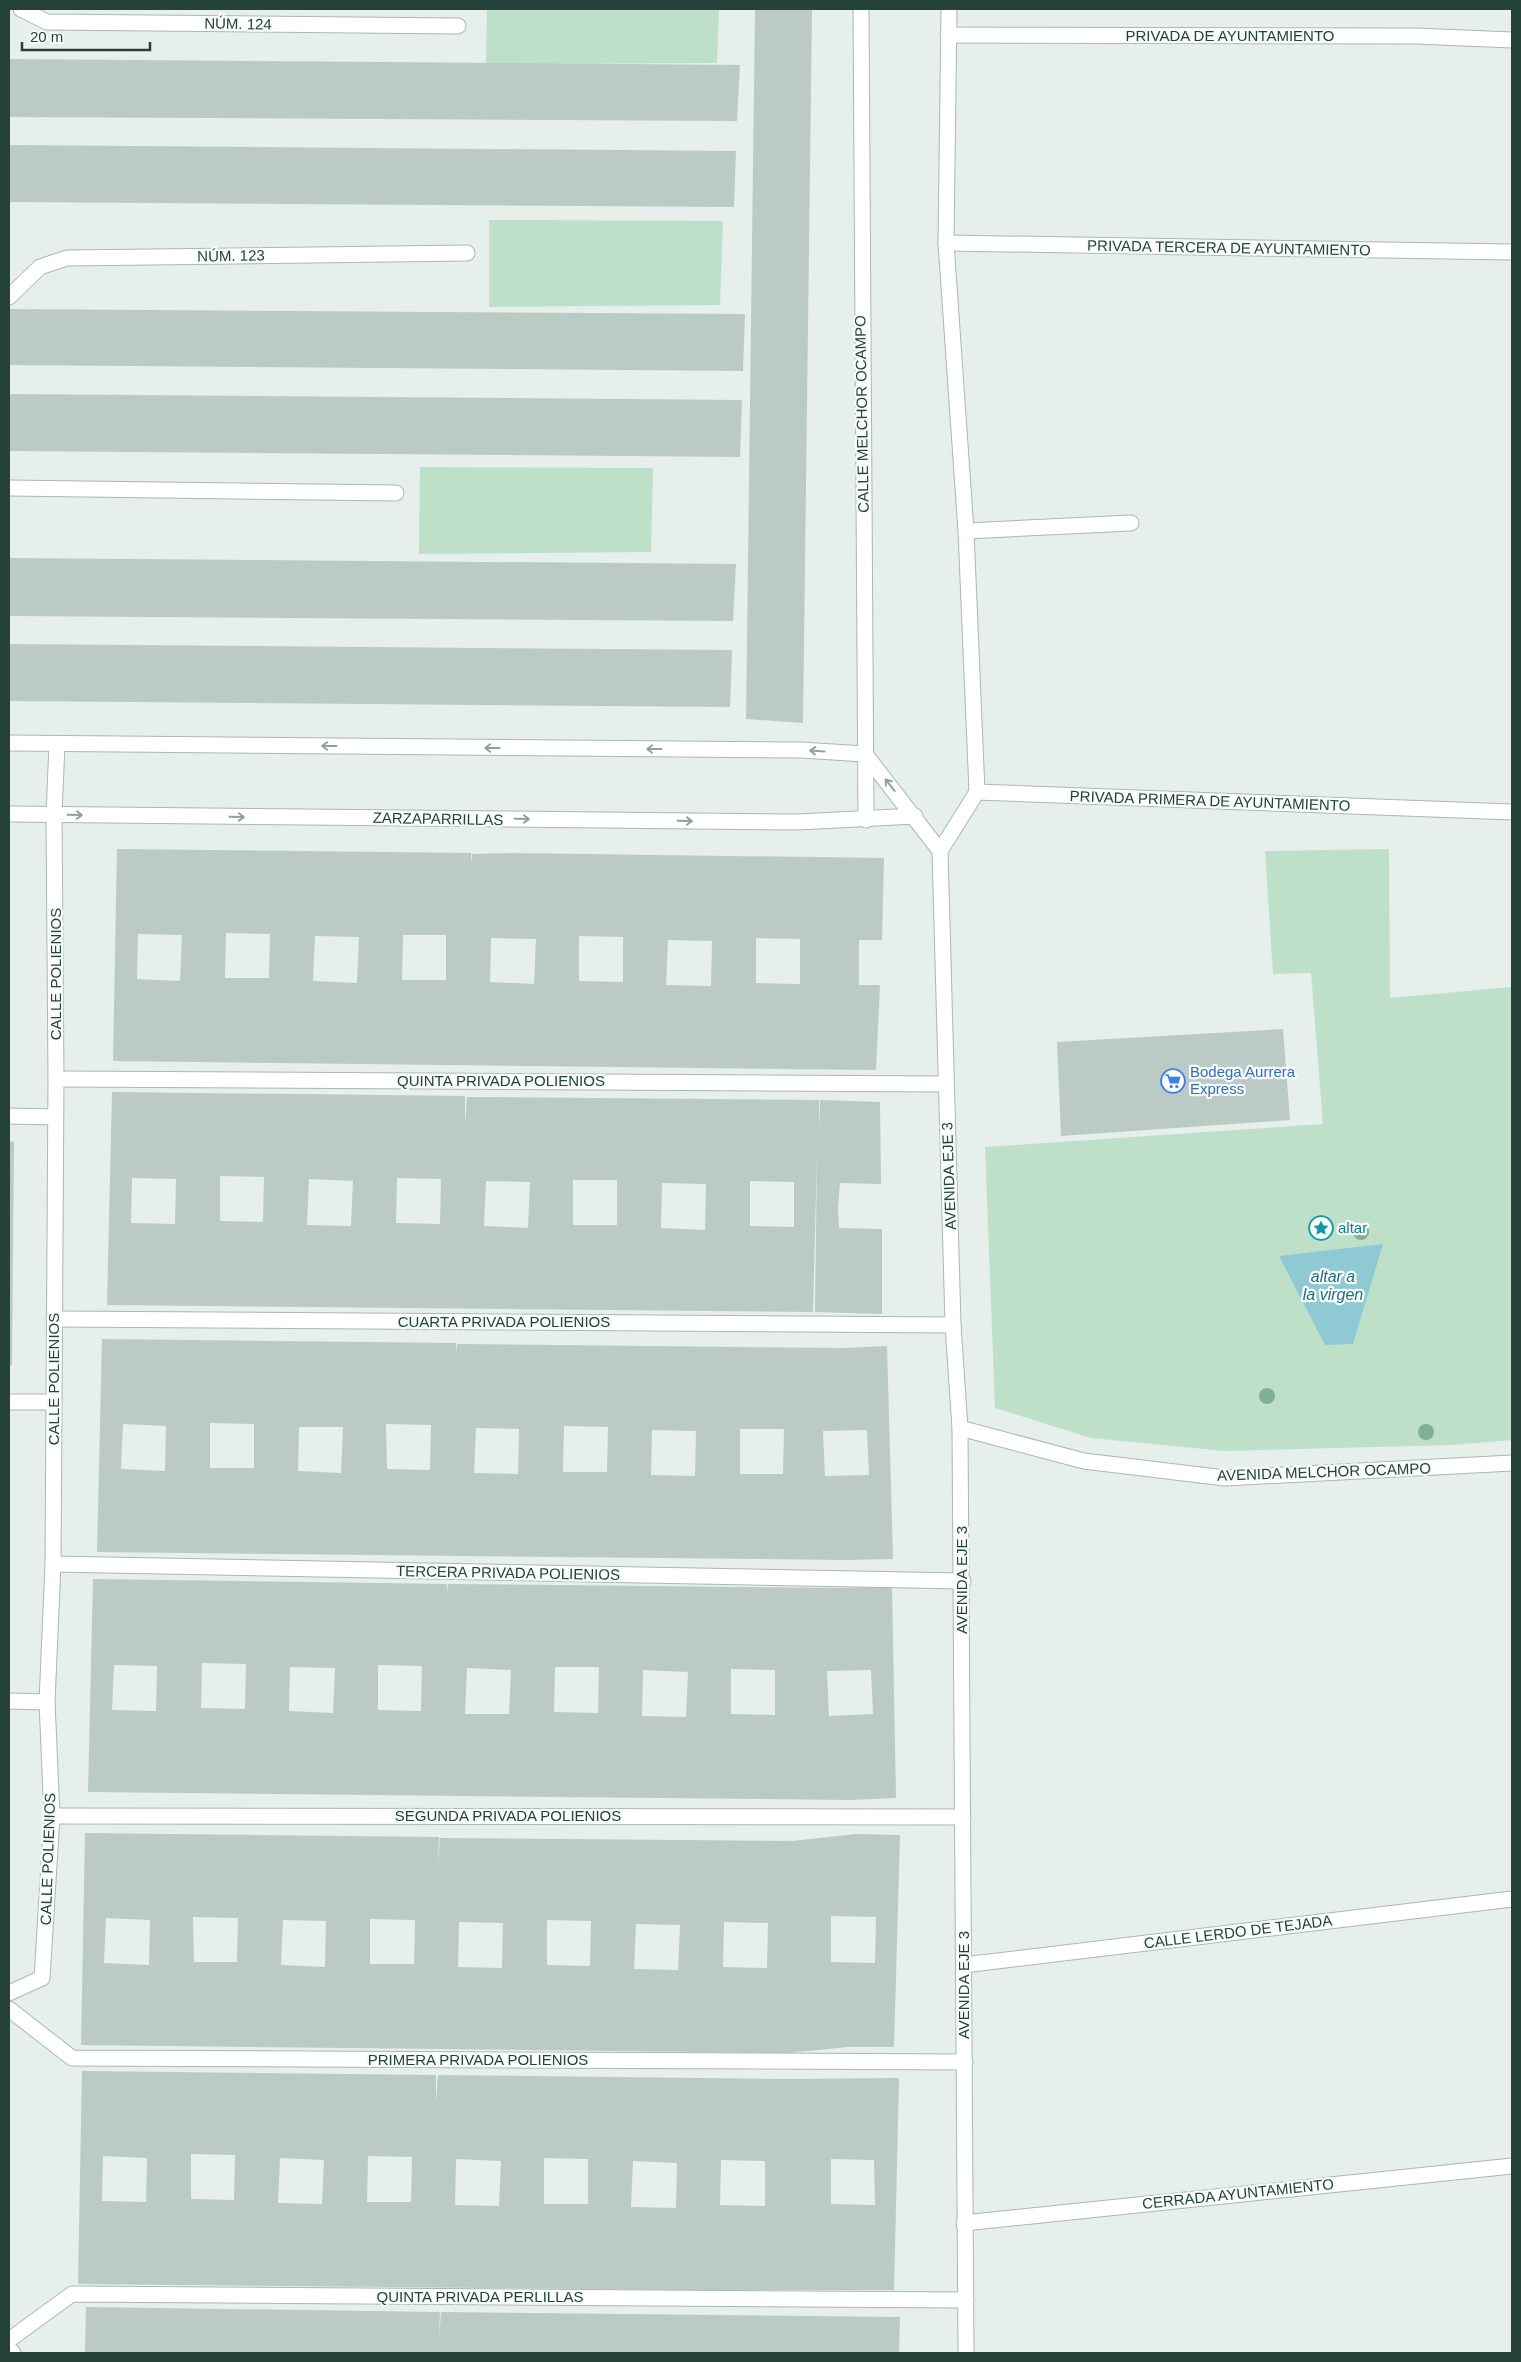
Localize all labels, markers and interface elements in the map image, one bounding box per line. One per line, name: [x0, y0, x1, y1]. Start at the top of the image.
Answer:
street label: NÚM. 124: [204, 14, 272, 33]
scale bar: [22, 20, 150, 52]
street label: PRIVADA DE AYUNTAMIENTO: [1126, 27, 1334, 44]
text: 20 m: [30, 28, 63, 45]
street label: PRIVADA TERCERA DE AYUNTAMIENTO: [1087, 237, 1371, 258]
street label: NÚM. 123: [197, 246, 265, 265]
street label: CALLE MELCHOR OCAMPO: [851, 315, 872, 513]
one-way arrow: [322, 741, 338, 751]
one-way arrow: [484, 743, 500, 753]
one-way arrow: [647, 744, 663, 754]
one-way arrow: [809, 747, 825, 756]
one-way arrow: [885, 779, 896, 792]
street label: PRIVADA PRIMERA DE AYUNTAMIENTO: [1069, 787, 1351, 814]
street label: ZARZAPARRILLAS: [373, 809, 503, 828]
one-way arrow: [66, 810, 83, 820]
one-way arrow: [229, 812, 245, 822]
one-way arrow: [514, 814, 530, 824]
one-way arrow: [676, 816, 693, 826]
street label: CALLE POLIENIOS: [47, 908, 64, 1040]
place label: Bodega Aurrera Express: [1190, 1063, 1296, 1097]
supermarket icon: Bodega Aurrera Express: [1160, 1068, 1186, 1094]
street label: QUINTA PRIVADA POLIENIOS: [397, 1072, 605, 1089]
street label: AVENIDA EJE 3: [938, 1122, 959, 1230]
place icon: altar: [1308, 1215, 1334, 1241]
place label: altar: [1338, 1219, 1367, 1236]
water label: altar a la virgen: [1303, 1268, 1363, 1303]
street label: CALLE POLIENIOS: [45, 1313, 62, 1445]
street label: CUARTA PRIVADA POLIENIOS: [398, 1313, 610, 1330]
street label: AVENIDA MELCHOR OCAMPO: [1217, 1459, 1431, 1484]
street label: AVENIDA EJE 3: [953, 1526, 970, 1634]
street label: TERCERA PRIVADA POLIENIOS: [396, 1562, 620, 1583]
street label: CALLE POLIENIOS: [37, 1792, 58, 1926]
street label: SEGUNDA PRIVADA POLIENIOS: [395, 1807, 621, 1824]
street label: CALLE LERDO DE TEJADA: [1143, 1912, 1333, 1952]
street label: AVENIDA EJE 3: [955, 1931, 972, 2039]
street label: PRIMERA PRIVADA POLIENIOS: [368, 2051, 588, 2068]
street label: CERRADA AYUNTAMIENTO: [1141, 2175, 1335, 2212]
street label: QUINTA PRIVADA PERLILLAS: [376, 2288, 584, 2305]

